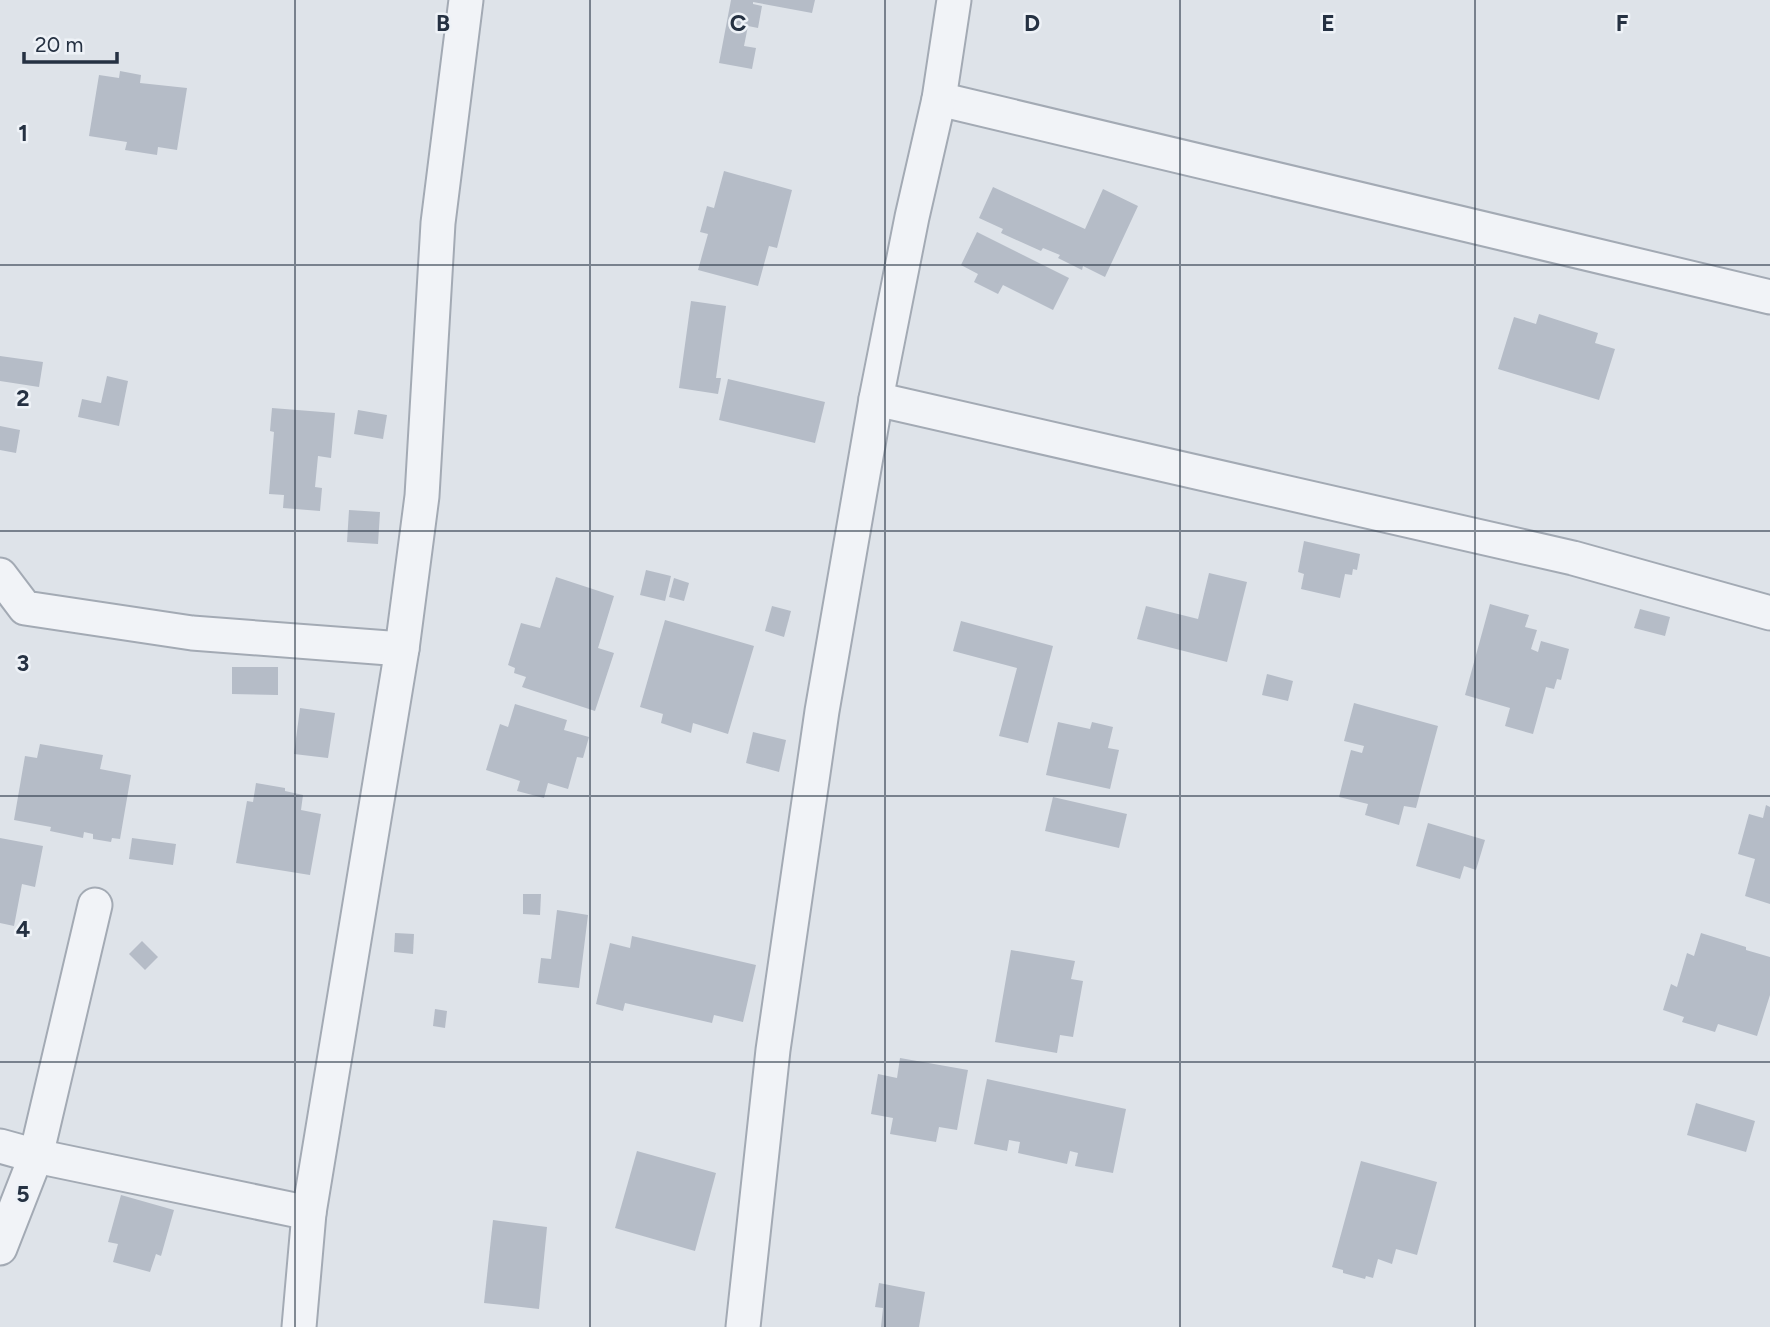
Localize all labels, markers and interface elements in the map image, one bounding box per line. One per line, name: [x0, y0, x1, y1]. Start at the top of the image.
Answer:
text: B: [436, 9, 450, 37]
text: C: [730, 9, 747, 37]
text: D: [1024, 9, 1040, 37]
text: E: [1321, 9, 1335, 37]
text: F: [1616, 9, 1629, 37]
scale bar: [24, 21, 117, 65]
text: 20 m: [35, 32, 83, 57]
text: 1: [18, 119, 28, 147]
text: 2: [16, 384, 30, 412]
text: 3: [17, 649, 29, 677]
text: 4: [16, 915, 30, 943]
text: 5: [16, 1180, 30, 1208]

